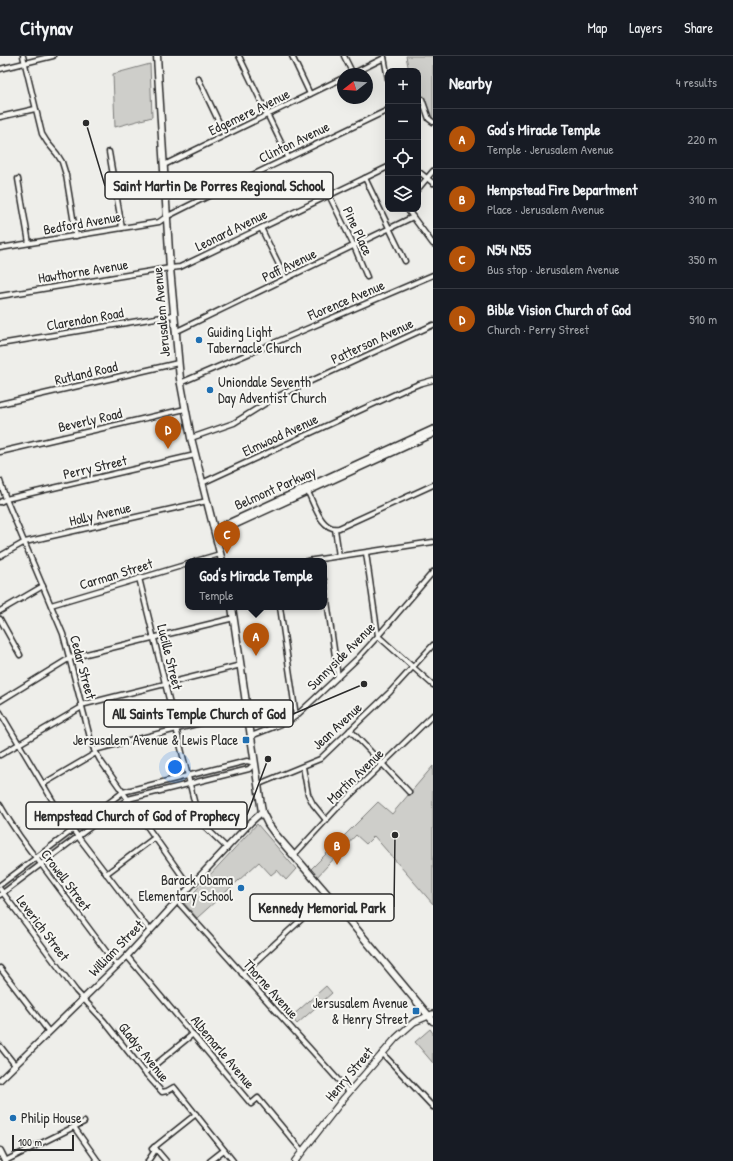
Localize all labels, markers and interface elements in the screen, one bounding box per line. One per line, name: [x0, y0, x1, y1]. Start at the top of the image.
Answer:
text: Citynav: [20, 15, 73, 41]
text: Map: [587, 18, 607, 37]
text: Layers: [629, 18, 662, 37]
text: Share: [684, 18, 713, 37]
north arrow: [337, 68, 373, 104]
map controls: [385, 68, 421, 212]
button: +: [385, 68, 421, 104]
text: Nearby: [449, 71, 492, 94]
text: 4 results: [676, 73, 717, 91]
street label: Edgemere Avenue: [205, 83, 293, 140]
button: −: [385, 104, 421, 140]
street label: Clinton Avenue: [255, 116, 333, 167]
text: God's Miracle Temple: [487, 119, 601, 140]
text: A: [459, 130, 465, 148]
text: 220 m: [687, 130, 717, 148]
button: locate: [385, 140, 421, 176]
text: Temple · Jerusalem Avenue: [487, 140, 614, 158]
callout: Saint Martin De Porres Regional School: [105, 172, 333, 199]
text: Saint Martin De Porres Regional School: [113, 175, 326, 197]
button: layers: [385, 176, 421, 212]
text: Hempstead Fire Department: [487, 179, 637, 200]
text: B: [459, 190, 465, 208]
text: 310 m: [689, 190, 717, 208]
text: Place · Jerusalem Avenue: [487, 200, 604, 218]
street label: Pine Place: [339, 203, 378, 259]
street label: Leonard Avenue: [192, 204, 270, 255]
street label: Bedford Avenue: [42, 206, 123, 239]
text: N54 N55: [487, 239, 531, 260]
street label: Paff Avenue: [258, 243, 320, 286]
text: C: [458, 250, 466, 268]
text: 350 m: [688, 250, 717, 268]
street label: Hawthorne Avenue: [37, 254, 130, 287]
text: Bus stop · Jerusalem Avenue: [487, 260, 619, 278]
street label: Jerusalem Avenue: [147, 266, 174, 358]
street label: Florence Avenue: [304, 275, 387, 325]
text: Bible Vision Church of God: [487, 299, 631, 320]
street label: Clarendon Road: [45, 302, 125, 335]
text: D: [459, 310, 465, 328]
text: 510 m: [689, 310, 717, 328]
street label: Patterson Avenue: [327, 313, 416, 368]
text: Church · Perry Street: [487, 320, 589, 338]
place label: Guiding Light Tabernacle Church: [207, 322, 302, 357]
marker: Guiding Light Tabernacle Church: [194, 335, 204, 345]
street label: Rutland Road: [53, 356, 120, 389]
place label: Uniondale Seventh Day Adventist Church: [218, 372, 326, 408]
marker: Uniondale Seventh Day Adventist Church: [205, 385, 215, 395]
street label: Beverly Road: [56, 403, 124, 437]
street label: Elmwood Avenue: [239, 409, 321, 460]
pin: D: [155, 416, 181, 449]
street label: Perry Street: [61, 450, 129, 484]
street label: Belmont Parkway: [231, 461, 319, 515]
street label: Holly Avenue: [67, 497, 133, 531]
pin: C: [214, 521, 240, 554]
street label: Carman Street: [77, 553, 155, 594]
popup: [185, 558, 327, 610]
text: God's Miracle Temple: [199, 565, 313, 586]
text: Temple: [199, 586, 234, 604]
street label: Sunnyside Avenue: [303, 617, 380, 694]
street label: Lucille Street: [153, 622, 188, 692]
pin: A: [243, 623, 269, 656]
street label: Cedar Street: [66, 633, 101, 701]
street label: Jean Avenue: [308, 697, 366, 753]
callout: All Saints Temple Church of God: [104, 700, 293, 727]
text: All Saints Temple Church of God: [112, 703, 286, 725]
place label: Jersusalem Avenue & Lewis Place: [73, 730, 238, 749]
marker: Jersusalem Avenue & Lewis Place: [241, 735, 251, 745]
street label: Martin Avenue: [322, 743, 388, 808]
your location: [165, 757, 185, 777]
callout: Hempstead Church of God of Prophecy: [26, 802, 247, 829]
text: Hempstead Church of God of Prophecy: [34, 805, 241, 827]
pin: B: [324, 832, 350, 865]
street label: Crowell Street: [37, 845, 96, 915]
place label: Barack Obama Elementary School: [139, 870, 234, 906]
marker: Barack Obama Elementary School: [236, 883, 246, 893]
street label: Leverich Street: [12, 891, 74, 965]
callout: Kennedy Memorial Park: [250, 894, 394, 921]
text: Kennedy Memorial Park: [258, 897, 387, 919]
street label: William Street: [84, 915, 148, 980]
street label: Thorne Avenue: [240, 955, 304, 1023]
place label: Jersusalem Avenue & Henry Street: [312, 993, 408, 1029]
marker: Jersusalem Avenue & Henry Street: [411, 1006, 421, 1016]
street label: Albemarle Avenue: [187, 1011, 260, 1093]
street label: Gladys Avenue: [114, 1018, 175, 1086]
street label: Henry Street: [320, 1042, 378, 1106]
place label: Philip House: [21, 1108, 82, 1128]
marker: Philip House: [8, 1113, 18, 1123]
scale bar: [12, 1133, 74, 1152]
text: 100 m: [18, 1135, 42, 1149]

